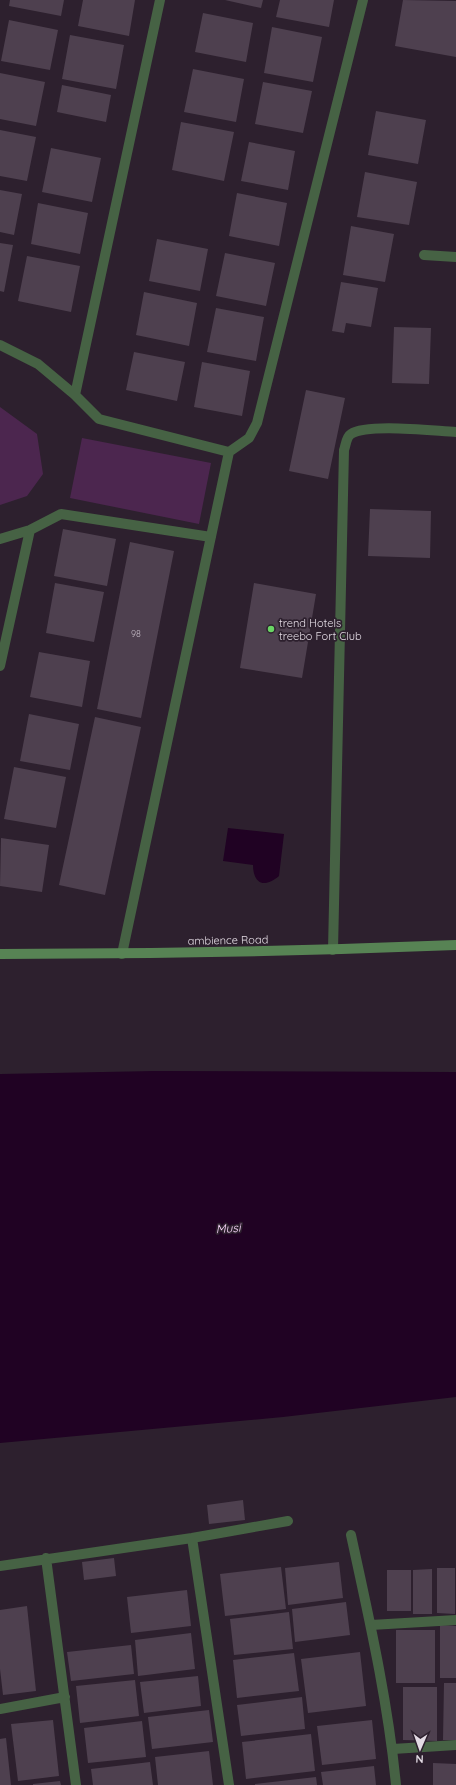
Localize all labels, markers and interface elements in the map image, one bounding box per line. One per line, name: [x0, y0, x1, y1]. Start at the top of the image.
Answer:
place label: trend Hotels treebo Fort Club: [279, 616, 362, 643]
marker: trend Hotels treebo Fort Club: [266, 624, 276, 634]
house number: 98: [131, 628, 141, 639]
street label: ambience Road: [188, 932, 268, 948]
water label: Musi: [215, 1220, 242, 1236]
north arrow: [400, 1729, 440, 1769]
text: N: [415, 1752, 424, 1766]

